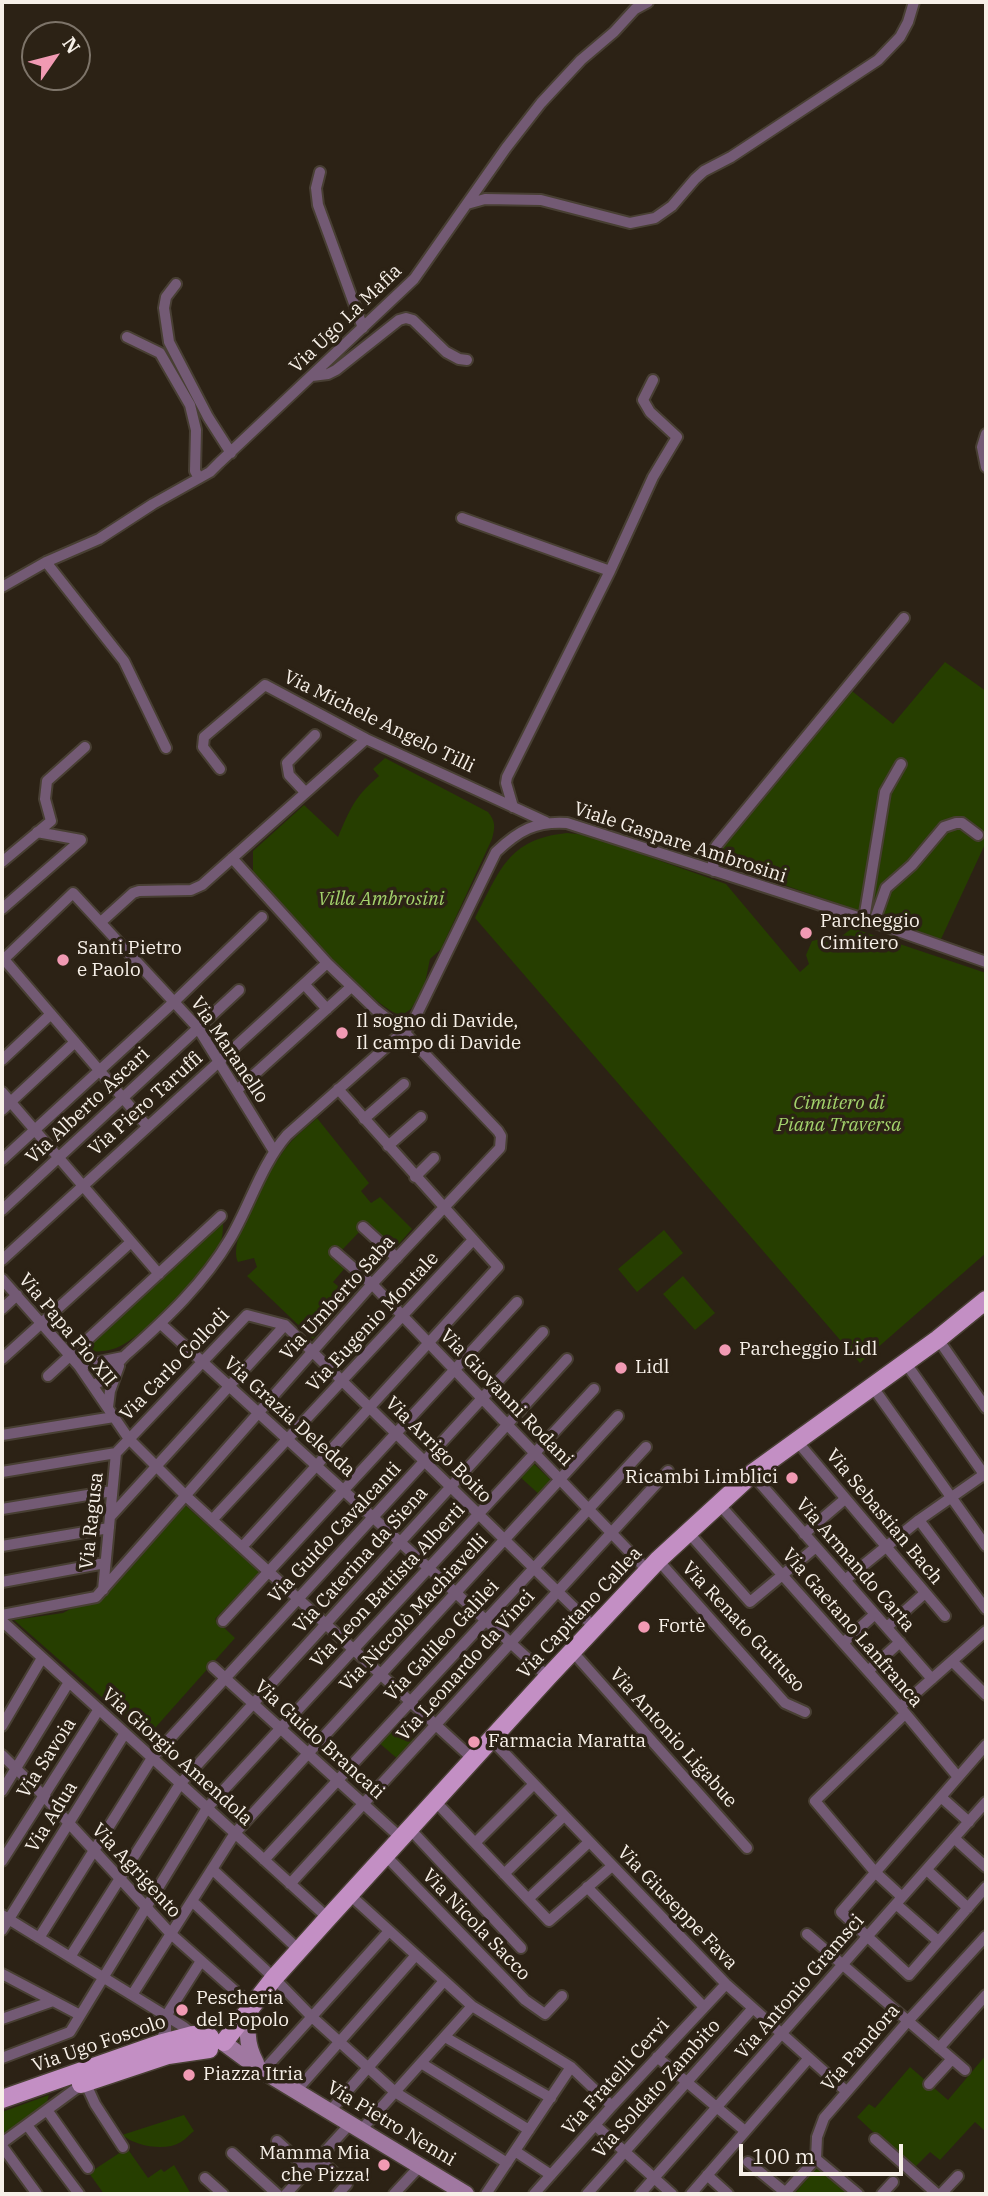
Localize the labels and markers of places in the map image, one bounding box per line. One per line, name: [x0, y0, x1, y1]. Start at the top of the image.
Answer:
place label: Parcheggio Cimitero: [820, 911, 920, 955]
marker: Parcheggio Cimitero: [798, 925, 814, 941]
place label: Santi Pietro e Paolo: [77, 938, 182, 982]
marker: Santi Pietro e Paolo: [55, 952, 71, 968]
place label: Il sogno di Davide, Il campo di Davide: [356, 1011, 521, 1055]
marker: Il sogno di Davide, Il campo di Davide: [334, 1025, 350, 1041]
place label: Parcheggio Lidl: [739, 1339, 878, 1361]
marker: Parcheggio Lidl: [717, 1342, 733, 1358]
place label: Lidl: [635, 1357, 670, 1379]
marker: Lidl: [613, 1360, 629, 1376]
place label: Ricambi Limblici: [625, 1467, 778, 1489]
marker: Ricambi Limblici: [784, 1470, 800, 1486]
place label: Fortè: [658, 1616, 705, 1638]
marker: Fortè: [636, 1619, 652, 1635]
place label: Farmacia Maratta: [488, 1731, 646, 1753]
marker: Farmacia Maratta: [466, 1734, 482, 1750]
place label: Pescheria del Popolo: [196, 1988, 289, 2032]
marker: Pescheria del Popolo: [174, 2002, 190, 2018]
place label: Piazza Itria: [203, 2064, 303, 2086]
marker: Piazza Itria: [181, 2067, 197, 2083]
place label: Mamma Mia che Pizza!: [259, 2143, 370, 2187]
marker: Mamma Mia che Pizza!: [376, 2157, 392, 2173]

